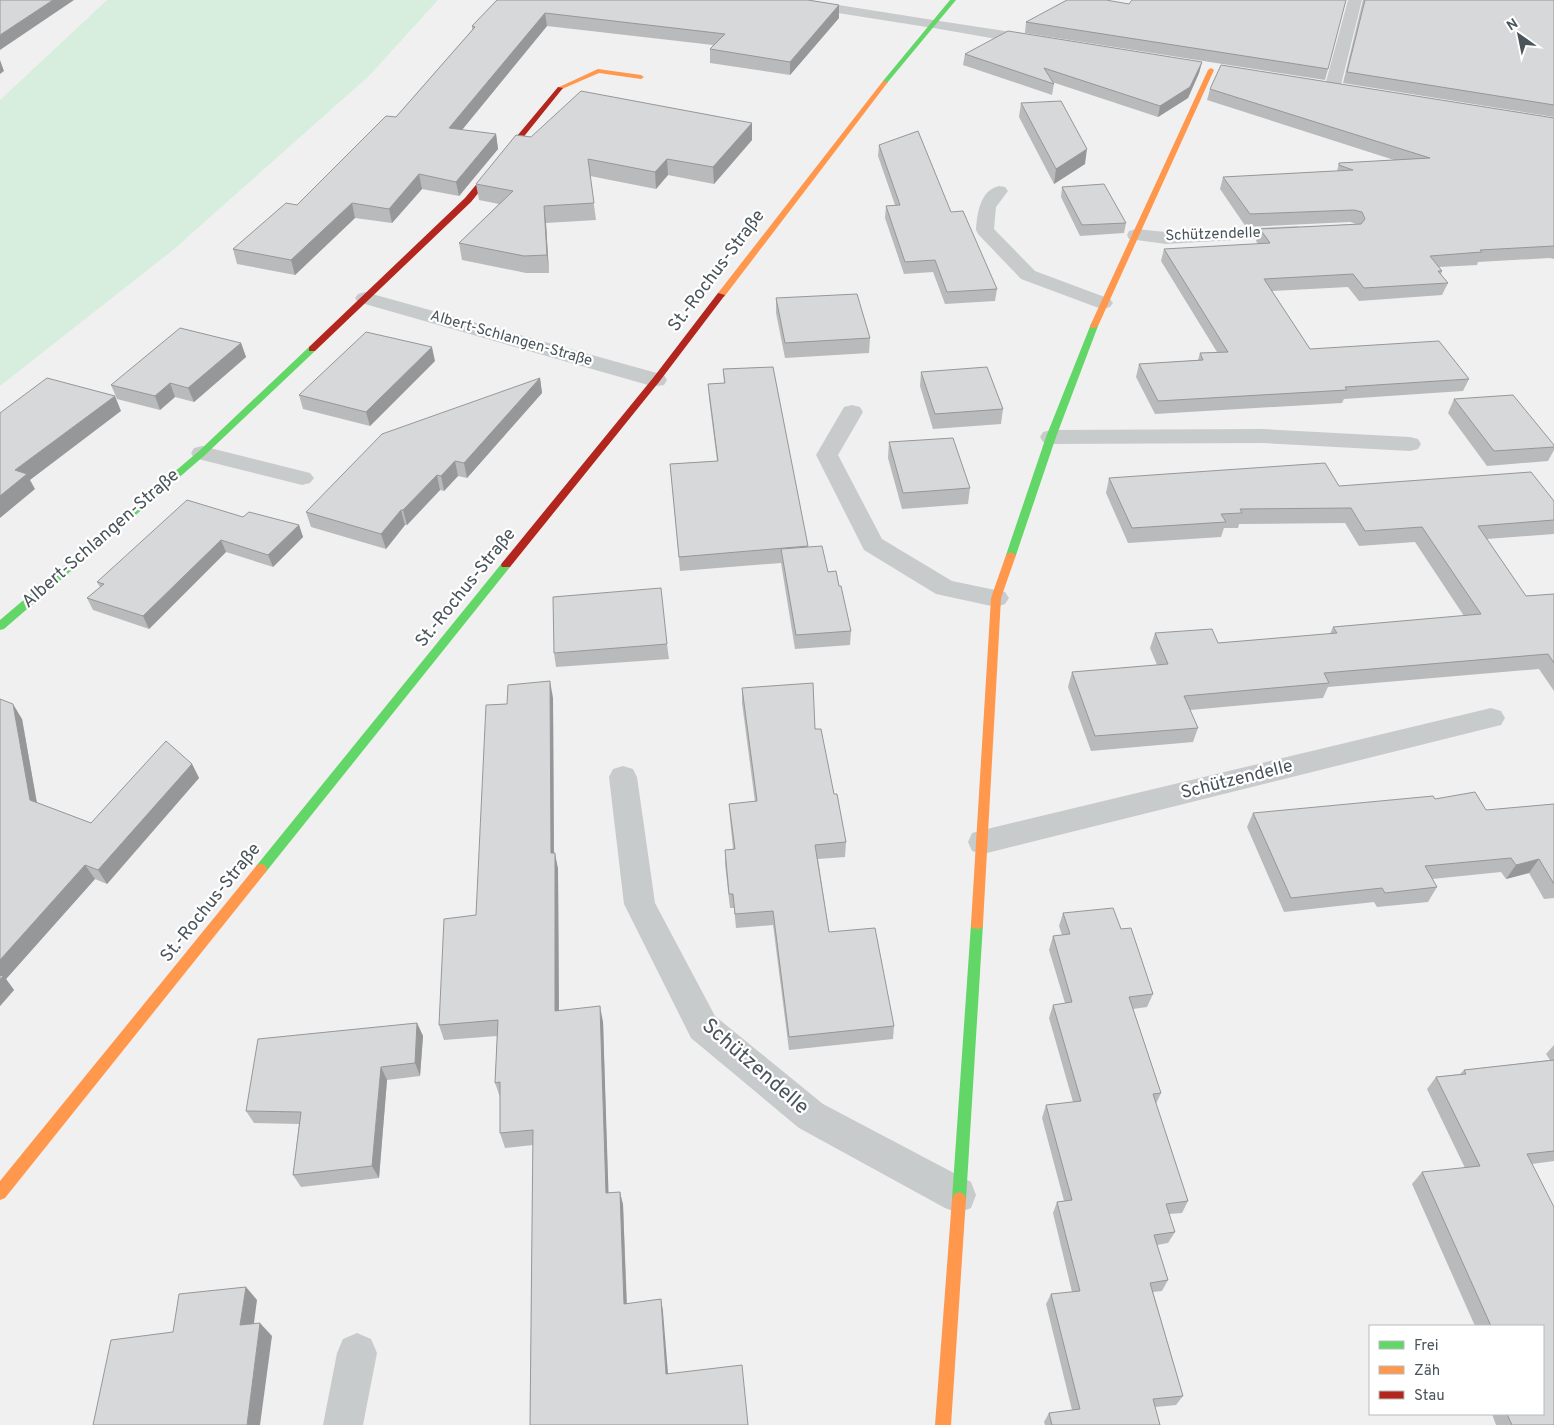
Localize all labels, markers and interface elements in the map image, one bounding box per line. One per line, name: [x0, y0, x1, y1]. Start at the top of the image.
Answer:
north arrow: [1494, 10, 1544, 60]
text: N: [1504, 15, 1522, 35]
street label: St.-Rochus-Straße: [664, 205, 770, 337]
street label: Schützendelle: [1165, 224, 1261, 246]
street label: Albert-Schlangen-Straße: [428, 307, 594, 371]
street label: Albert-Schlangen-Straße: [18, 464, 184, 614]
street label: St.-Rochus-Straße: [411, 524, 521, 652]
street label: Schützendelle: [1179, 755, 1295, 805]
street label: St.-Rochus-Straße: [156, 839, 266, 967]
street label: Schützendelle: [696, 1013, 814, 1121]
legend: [1369, 1325, 1544, 1415]
text: Frei: [1414, 1337, 1439, 1356]
text: Zäh: [1414, 1362, 1440, 1381]
text: Stau: [1414, 1387, 1445, 1406]

